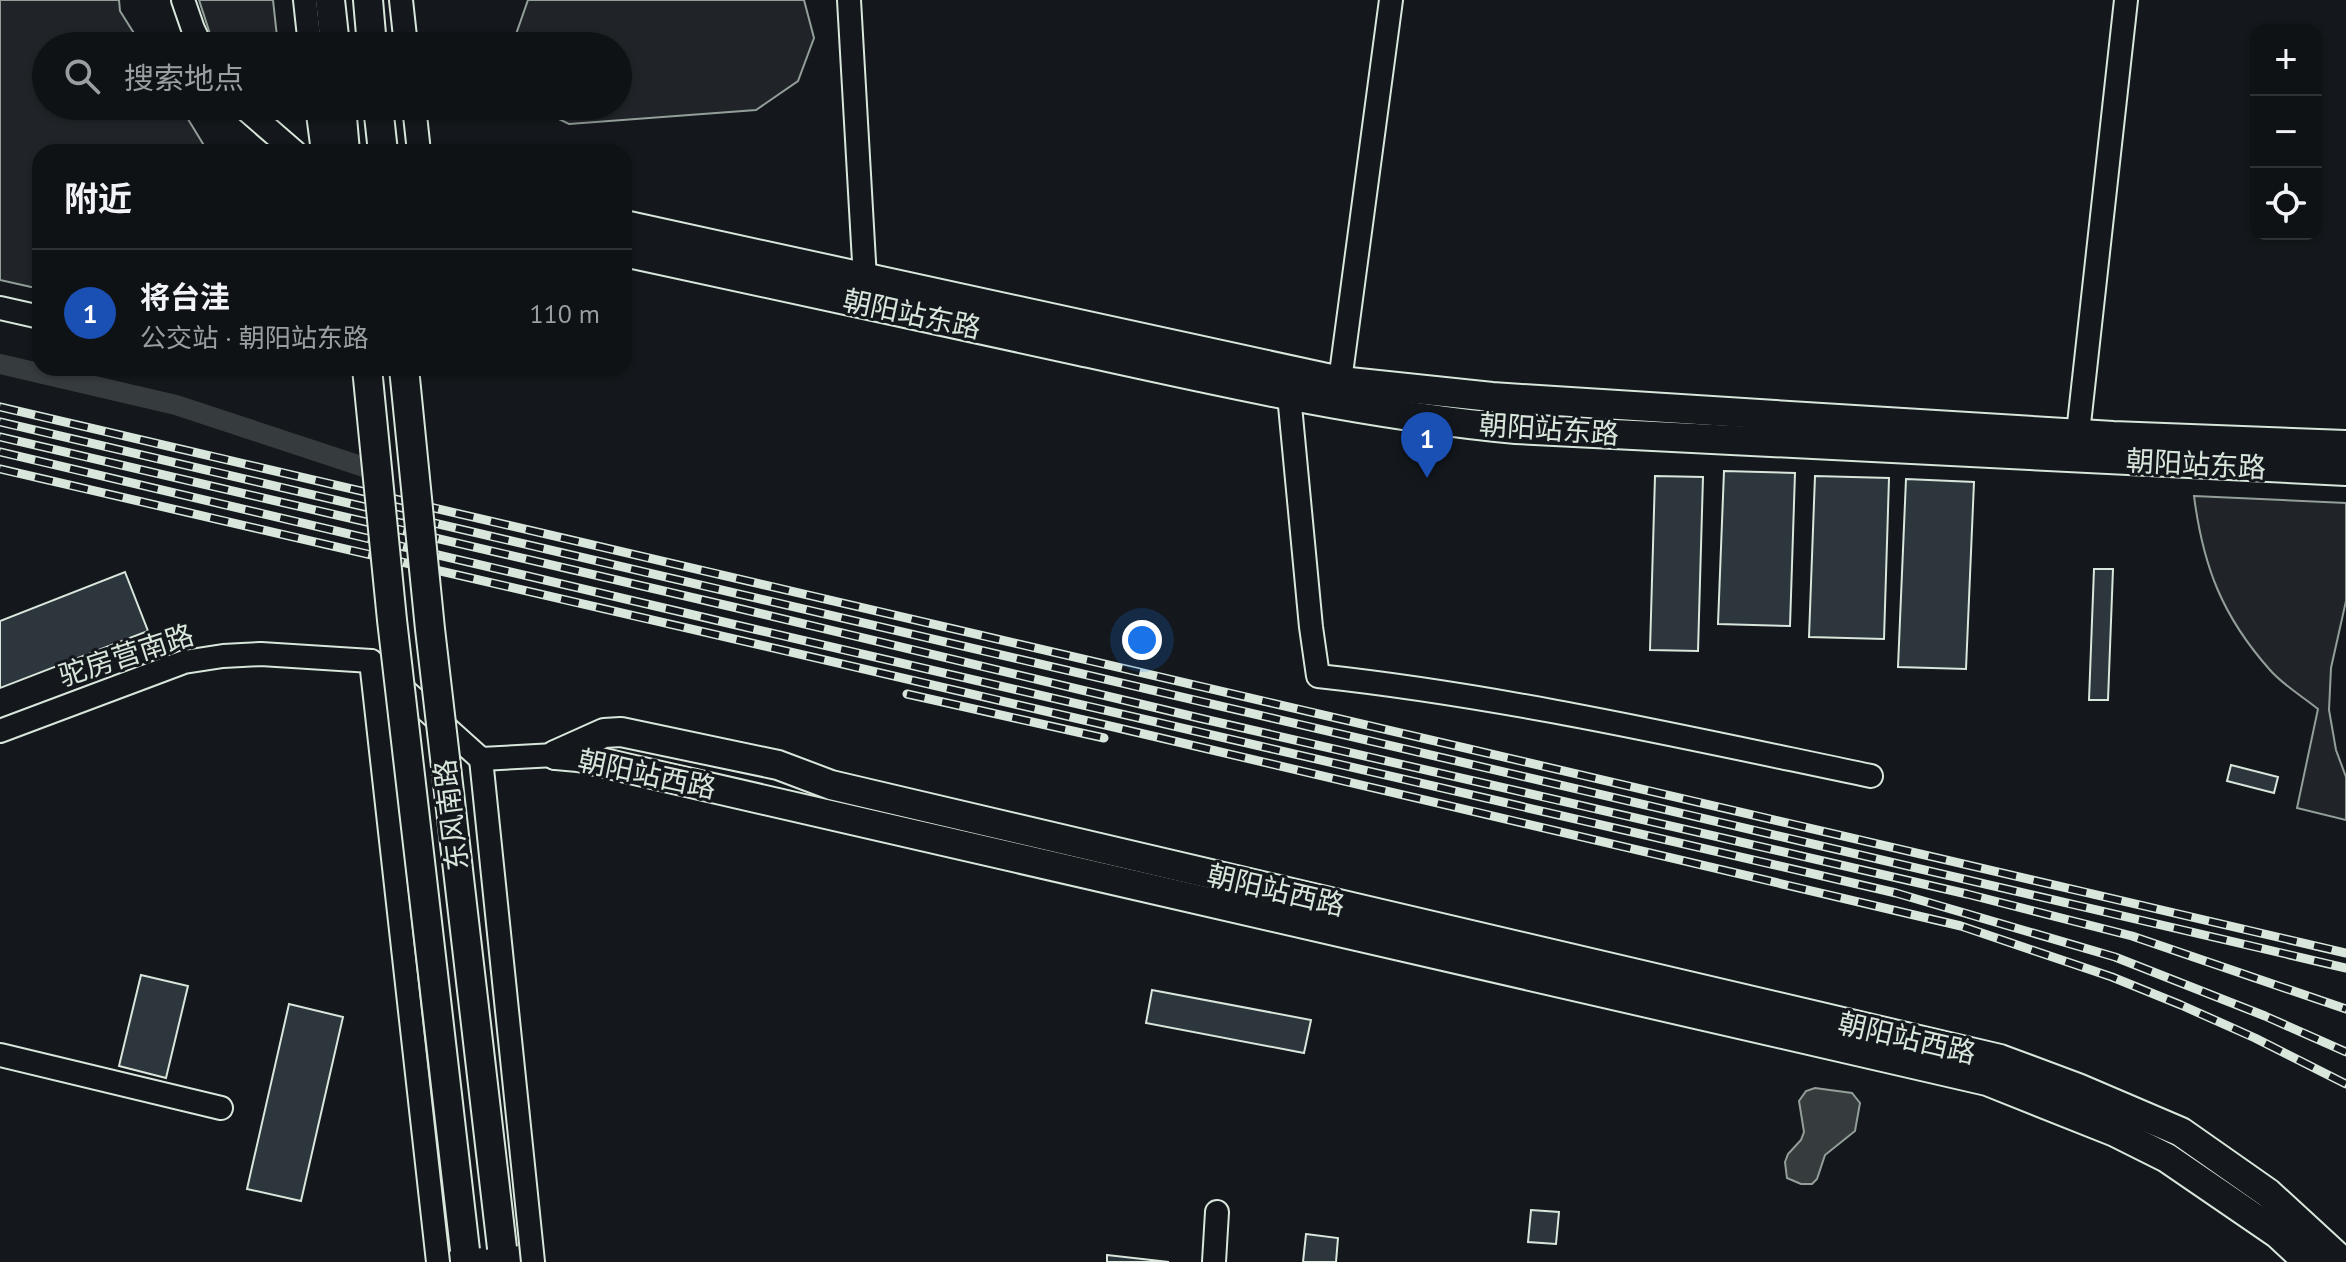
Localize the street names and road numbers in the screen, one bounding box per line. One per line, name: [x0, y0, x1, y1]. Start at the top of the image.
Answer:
street label: 朝阳站东路: [840, 281, 984, 346]
street label: 朝阳站东路: [1478, 405, 1620, 452]
street label: 朝阳站东路: [2125, 441, 2267, 486]
street label: 驼房营南路: [54, 615, 198, 694]
street label: 朝阳站西路: [575, 741, 719, 806]
street label: 东风南路: [425, 757, 476, 873]
street label: 朝阳站西路: [1204, 856, 1348, 923]
street label: 朝阳站西路: [1835, 1004, 1979, 1071]

